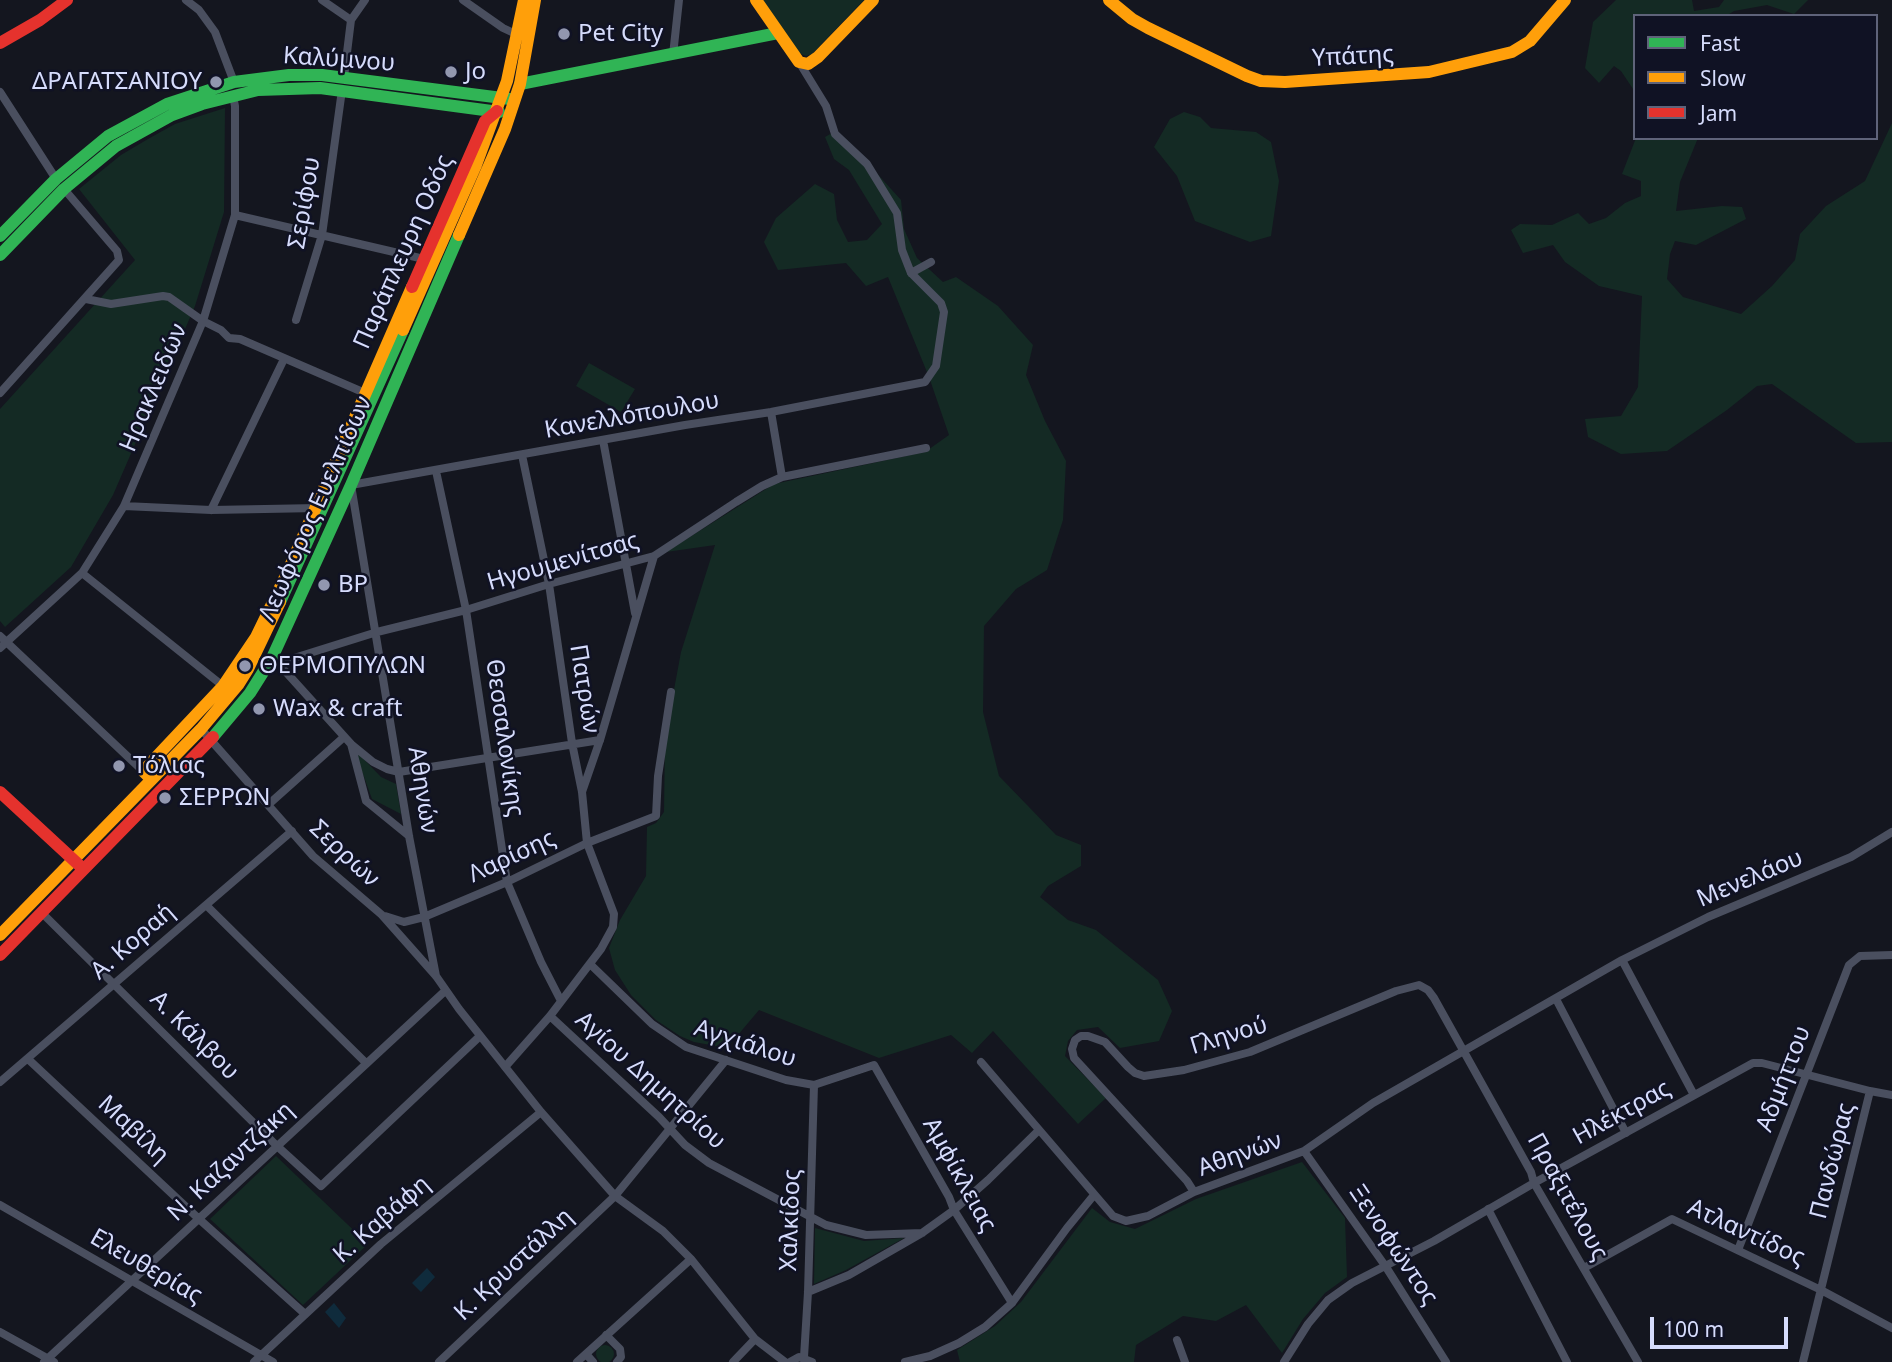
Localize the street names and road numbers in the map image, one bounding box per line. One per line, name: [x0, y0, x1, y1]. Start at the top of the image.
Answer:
street label: Υπάτης: [1311, 40, 1395, 74]
street label: Καλύμνου: [282, 42, 396, 78]
street label: Παράπλευρη Οδός: [348, 150, 460, 354]
street label: Σερίφου: [283, 155, 327, 251]
street label: Ηρακλειδών: [114, 320, 194, 456]
street label: Κανελλόπουλου: [542, 386, 722, 446]
street label: Λεωφόρος Ευελπίδων: [253, 392, 379, 626]
street label: Ηγουμενίτσας: [484, 527, 642, 597]
street label: Πατρών: [563, 643, 605, 735]
street label: Θεσσαλονίκης: [479, 657, 529, 819]
street label: Αθηνών: [401, 745, 443, 835]
street label: Σερρών: [303, 815, 385, 893]
street label: Λαρίσης: [464, 824, 560, 890]
street label: Μενελάου: [1693, 844, 1807, 914]
street label: Α. Κοραή: [85, 898, 181, 986]
street label: A. Κάλβου: [144, 986, 244, 1086]
street label: Αγίου Δημητρίου: [569, 1006, 731, 1156]
street label: Γληνού: [1187, 1011, 1271, 1061]
street label: Αγχιάλου: [690, 1014, 800, 1074]
street label: Αδμήττου: [1751, 1022, 1817, 1136]
street label: Ηλέκτρας: [1568, 1074, 1676, 1152]
street label: Μαβίλη: [92, 1090, 174, 1170]
street label: Ν. Καζαντζάκη: [162, 1096, 300, 1228]
street label: Πανδώρας: [1805, 1100, 1861, 1222]
street label: Αμφίκλειας: [916, 1113, 1002, 1237]
street label: Αθηνών: [1194, 1127, 1286, 1183]
street label: Πραξιτέλους: [1520, 1128, 1614, 1266]
street label: Χαλκίδος: [775, 1168, 807, 1272]
street label: Κ. Καβάφη: [328, 1170, 436, 1270]
street label: Ξενοφώντος: [1342, 1179, 1444, 1311]
street label: Ατλαντίδος: [1683, 1193, 1809, 1273]
street label: Κ. Κρυστάλλη: [449, 1203, 579, 1327]
street label: Ελευθερίας: [85, 1223, 207, 1311]

